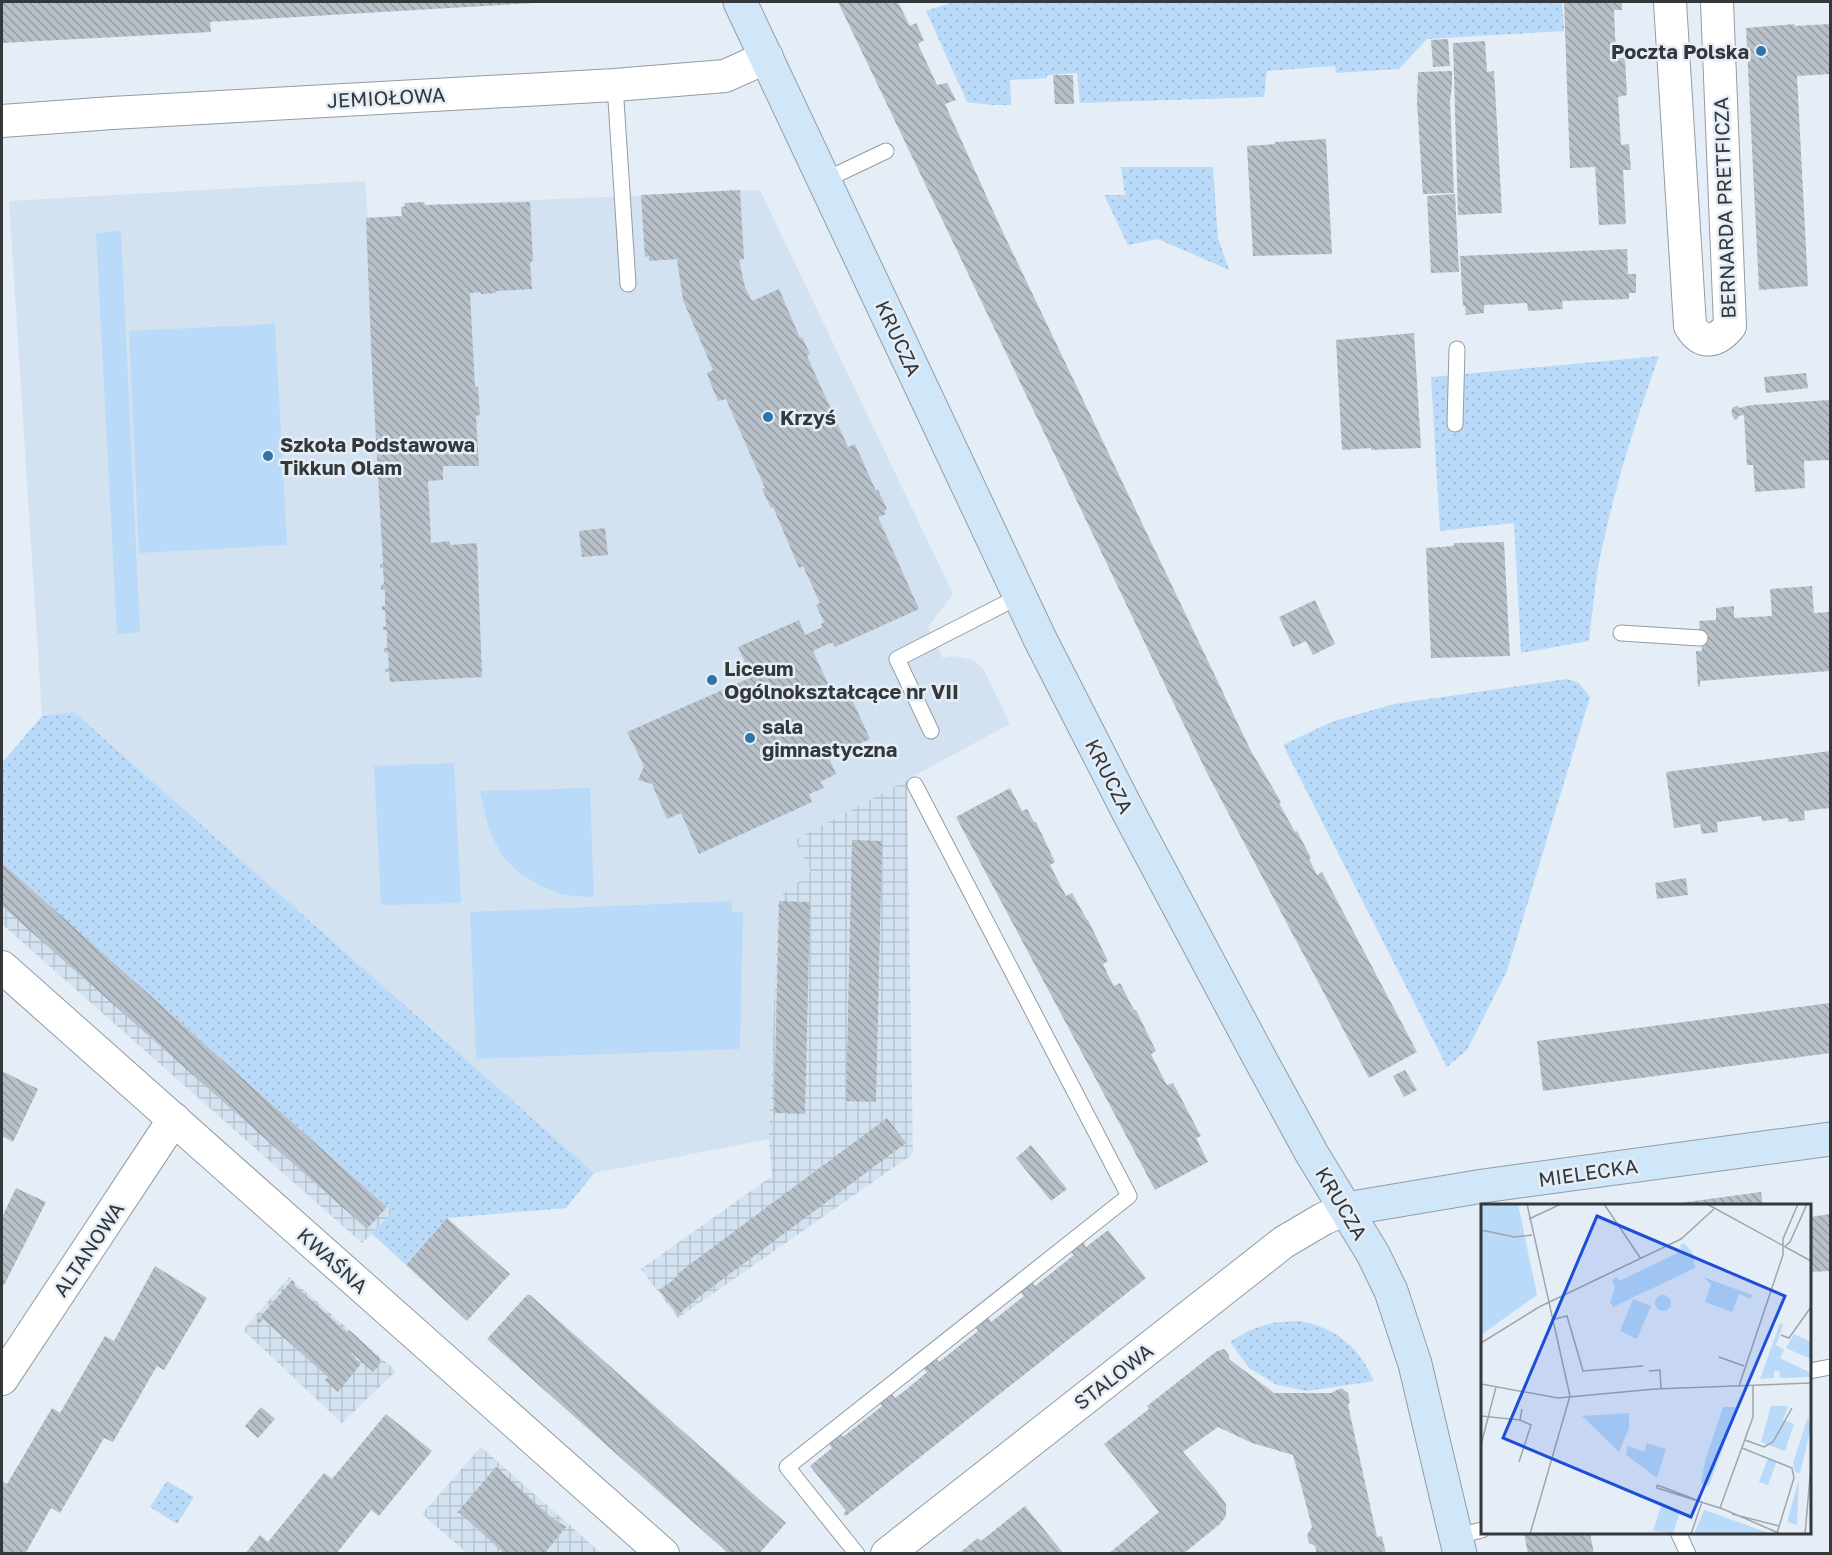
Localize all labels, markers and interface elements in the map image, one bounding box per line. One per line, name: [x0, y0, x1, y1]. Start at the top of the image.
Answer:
place label: Poczta Polska: [1611, 39, 1749, 63]
marker: Poczta Polska: [1754, 44, 1768, 58]
street label: JEMIOŁOWA: [326, 82, 446, 112]
street label: BERNARDA PRETFICZA: [1708, 97, 1740, 319]
street label: KRUCZA: [871, 296, 927, 380]
place label: Krzyś: [780, 405, 836, 429]
marker: Krzyś: [761, 410, 775, 424]
place label: Szkoła Podstawowa Tikkun Olam: [280, 432, 475, 479]
marker: Szkoła Podstawowa Tikkun Olam: [261, 449, 275, 463]
place label: Liceum Ogólnokształcące nr VII: [724, 656, 959, 703]
marker: Liceum Ogólnokształcące nr VII: [705, 673, 719, 687]
place label: sala gimnastyczna: [762, 714, 897, 761]
marker: sala gimnastyczna: [743, 731, 757, 745]
street label: KRUCZA: [1081, 735, 1139, 817]
street label: MIELECKA: [1537, 1153, 1639, 1191]
street label: KRUCZA: [1311, 1162, 1373, 1244]
street label: ALTANOWA: [48, 1197, 128, 1301]
inset map: [1481, 1204, 1811, 1534]
street label: KWAŚNA: [293, 1222, 373, 1298]
street label: STALOWA: [1069, 1338, 1157, 1414]

